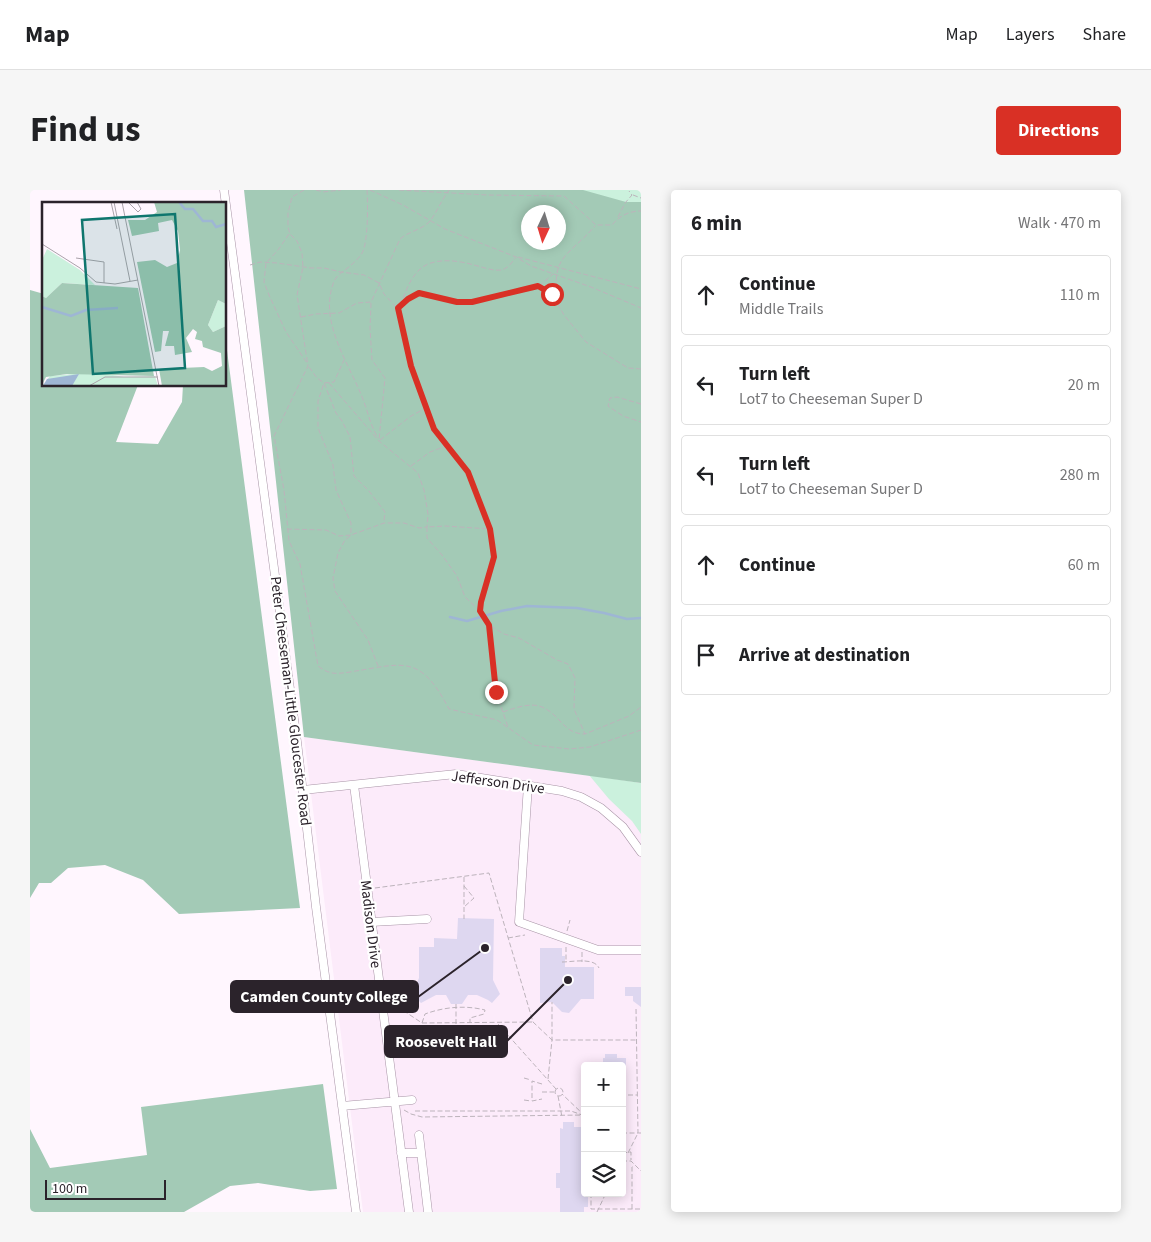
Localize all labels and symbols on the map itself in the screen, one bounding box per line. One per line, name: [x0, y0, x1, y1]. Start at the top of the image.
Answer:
inset map: [42, 202, 226, 386]
north arrow: [521, 205, 566, 250]
route start: [541, 283, 564, 306]
street label: Peter Cheeseman-Little Gloucester Road: [265, 575, 316, 827]
route end: [485, 681, 508, 704]
street label: Jefferson Drive: [450, 766, 546, 799]
street label: Madison Drive: [355, 879, 386, 969]
callout: Camden County College: [231, 981, 418, 1012]
text: Camden County College: [240, 986, 408, 1008]
callout: Roosevelt Hall: [385, 1026, 507, 1057]
text: Roosevelt Hall: [395, 1031, 497, 1053]
scale bar: [45, 1177, 166, 1200]

